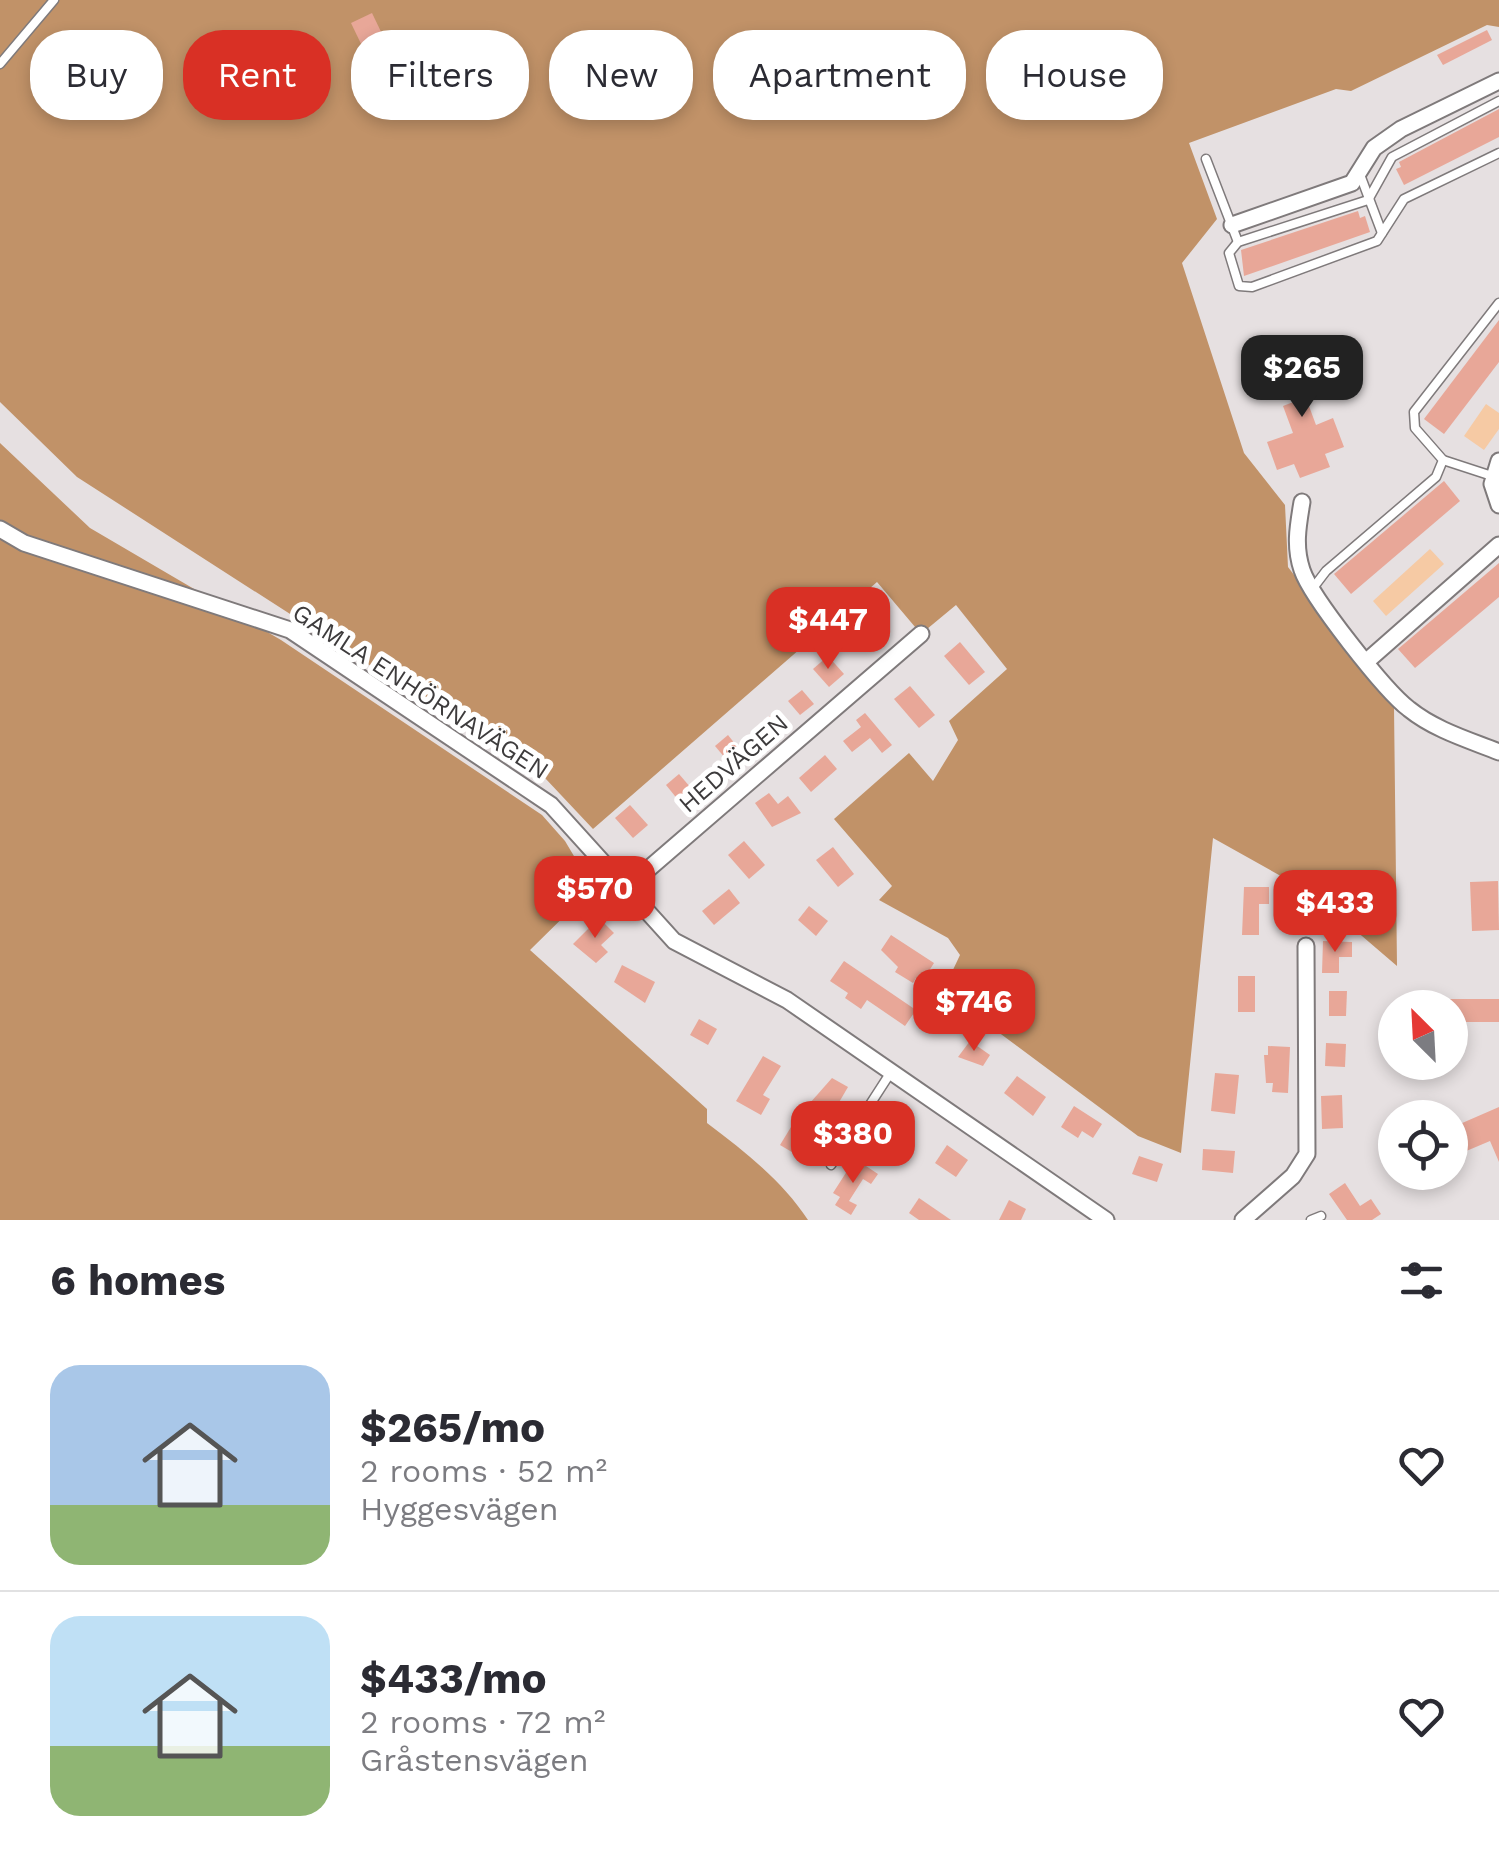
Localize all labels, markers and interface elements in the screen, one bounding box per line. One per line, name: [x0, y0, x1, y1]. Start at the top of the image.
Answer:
chip: Buy: [30, 30, 163, 120]
chip: Rent: [183, 30, 331, 120]
chip: Filters: [351, 30, 529, 120]
chip: New: [549, 30, 693, 120]
chip: Apartment: [713, 30, 966, 120]
chip: House: [986, 30, 1163, 120]
pin: $265: [1243, 335, 1361, 420]
text: $265: [1263, 348, 1341, 386]
pin: $447: [769, 587, 887, 672]
street label: GAMLA ENHÖRNAVÄGEN: [287, 598, 554, 785]
text: $447: [788, 600, 868, 638]
street label: HEDVÄGEN: [673, 708, 794, 819]
pin: $570: [536, 856, 654, 941]
text: $570: [556, 869, 634, 907]
pin: $433: [1276, 870, 1394, 955]
text: $433: [1295, 883, 1375, 921]
pin: $746: [915, 969, 1033, 1054]
text: $746: [935, 982, 1013, 1020]
north arrow: [1378, 990, 1468, 1080]
map controls: [1378, 990, 1468, 1190]
button: locate: [1378, 1100, 1468, 1190]
pin: $380: [794, 1101, 912, 1186]
text: $380: [813, 1114, 893, 1152]
icon: filters: [1394, 1253, 1449, 1308]
text: 6 homes: [50, 1256, 225, 1305]
text: $265/mo: [360, 1403, 545, 1452]
icon: home: [130, 1405, 250, 1525]
icon: heart: [1394, 1438, 1449, 1493]
text: 2 rooms · 52 m²: [360, 1452, 607, 1490]
text: Hyggesvägen: [360, 1490, 559, 1528]
text: $433/mo: [360, 1654, 547, 1703]
icon: home: [130, 1656, 250, 1776]
icon: heart: [1394, 1689, 1449, 1744]
text: 2 rooms · 72 m²: [360, 1703, 605, 1741]
text: Gråstensvägen: [360, 1741, 589, 1779]

